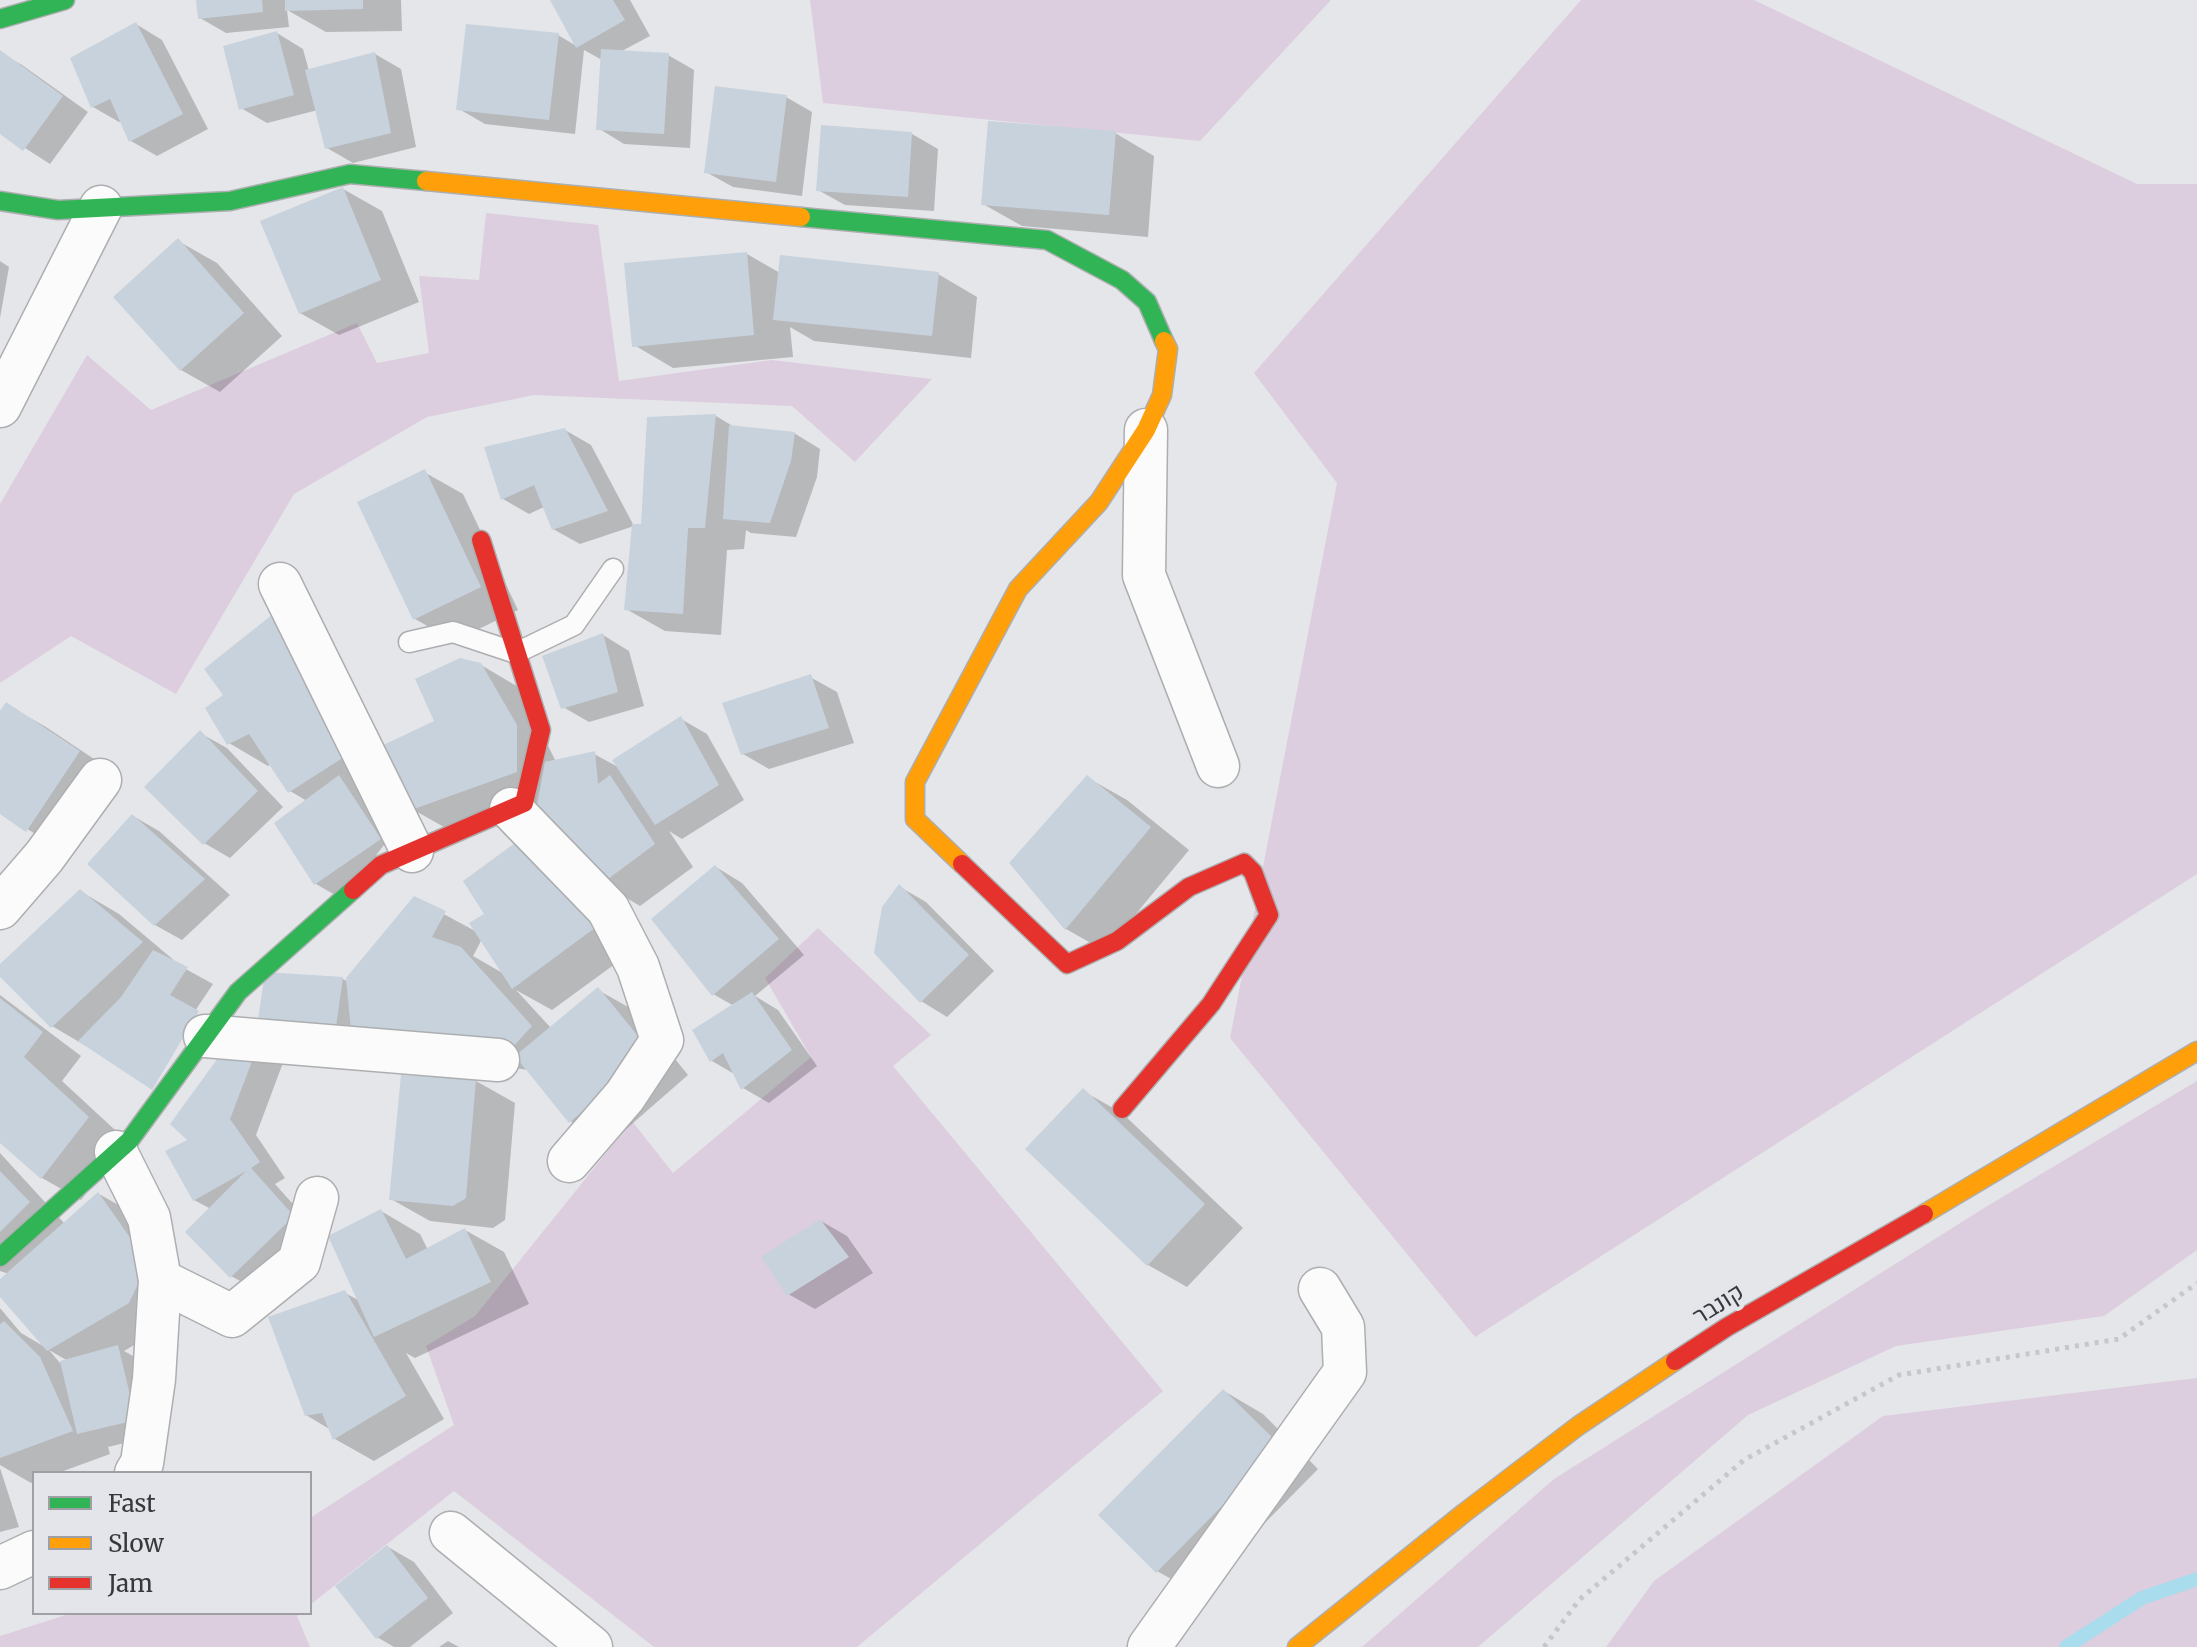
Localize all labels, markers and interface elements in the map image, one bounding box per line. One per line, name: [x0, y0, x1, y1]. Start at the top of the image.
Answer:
street label: קונבר: [1688, 1278, 1750, 1332]
legend: [32, 1471, 312, 1615]
text: Fast: [108, 1488, 156, 1519]
text: Slow: [108, 1528, 164, 1559]
text: Jam: [108, 1568, 153, 1599]

